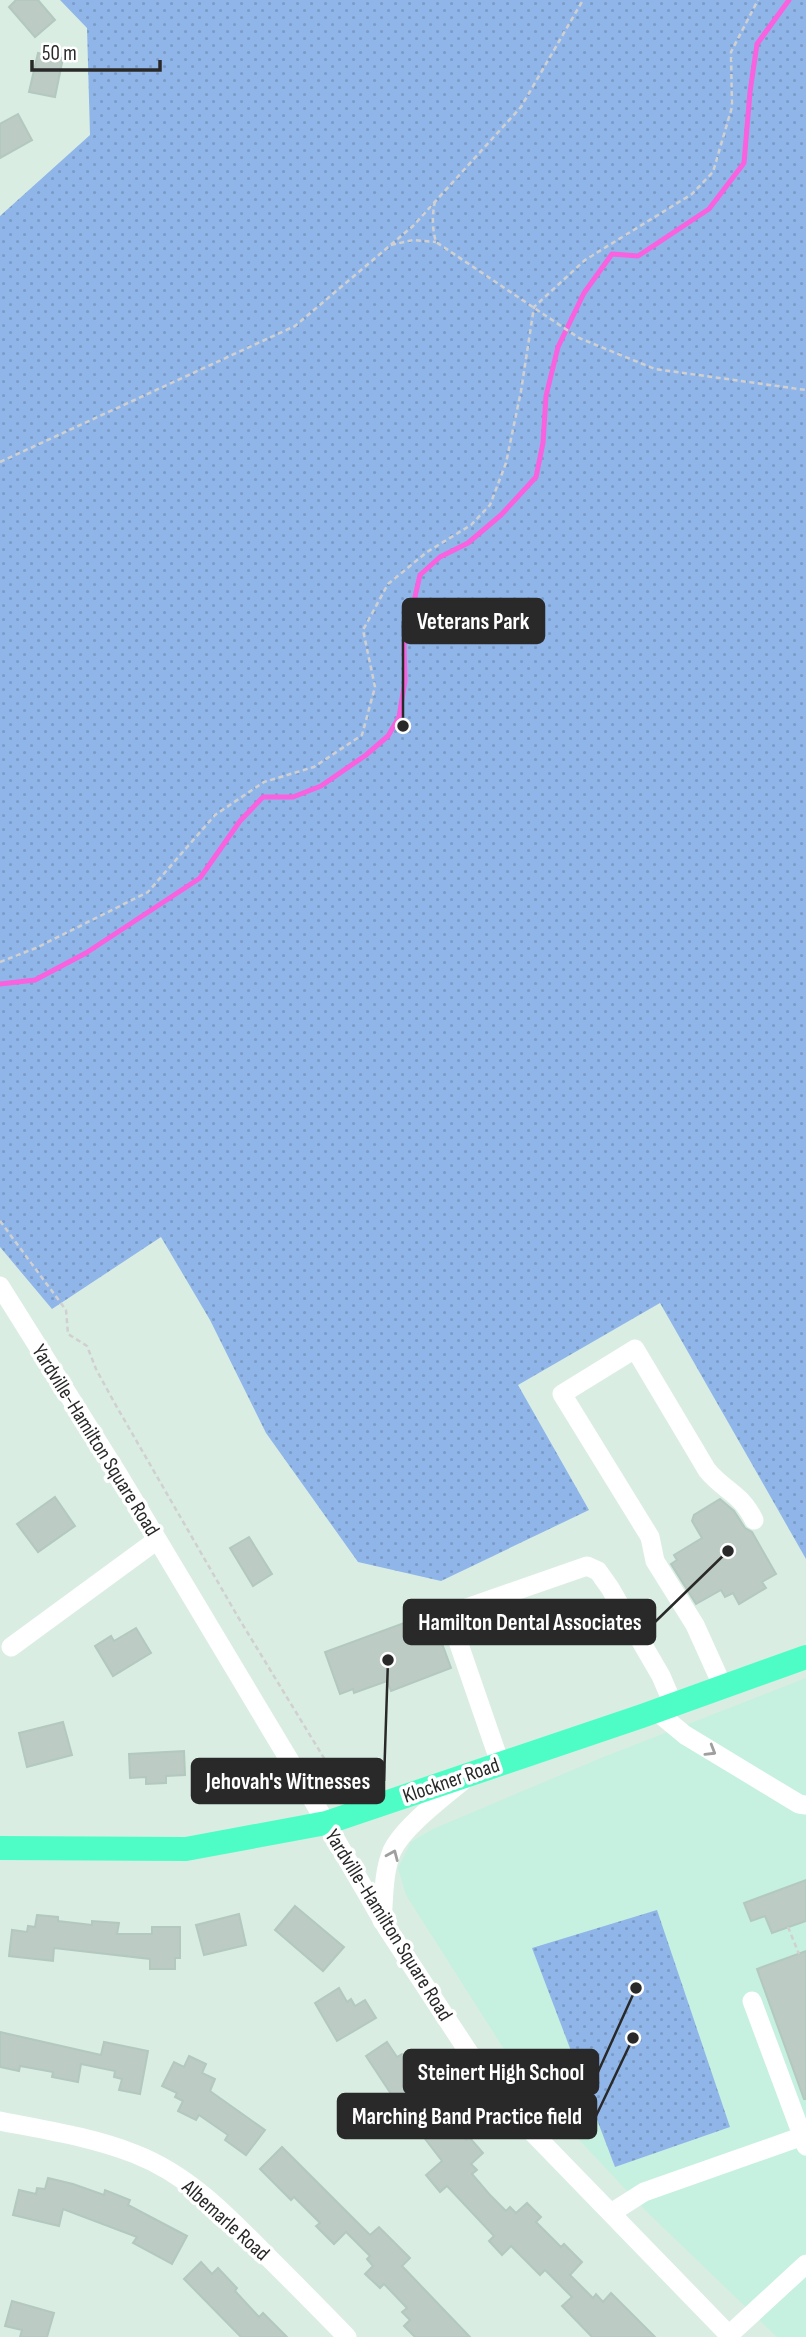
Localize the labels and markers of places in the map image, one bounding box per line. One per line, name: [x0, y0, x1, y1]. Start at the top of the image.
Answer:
callout: Veterans Park: [403, 599, 544, 643]
callout: Hamilton Dental Associates: [404, 1600, 655, 1644]
callout: Jehovah's Witnesses: [192, 1759, 384, 1803]
callout: Steinert High School: [404, 2050, 598, 2094]
callout: Marching Band Practice field: [338, 2094, 596, 2138]

